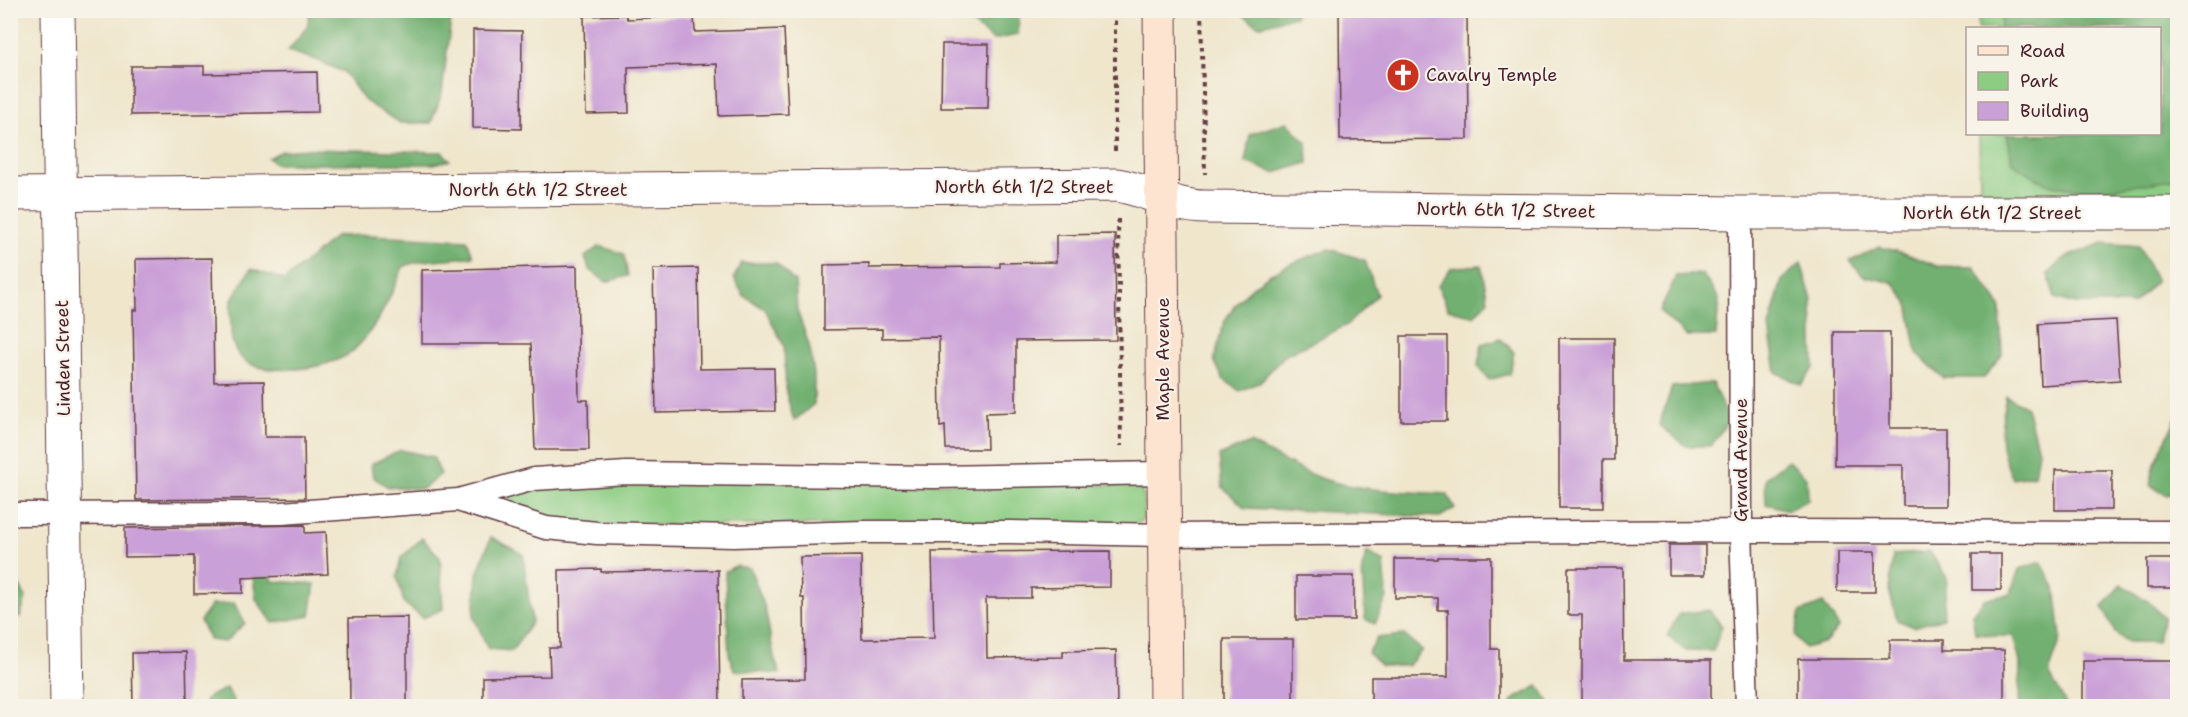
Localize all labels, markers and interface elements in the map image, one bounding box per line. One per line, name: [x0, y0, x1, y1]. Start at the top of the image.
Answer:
legend: [1966, 27, 2161, 135]
text: Road: [2020, 39, 2065, 63]
church icon: Cavalry Temple: [1385, 57, 1421, 93]
place label: Cavalry Temple: [1426, 63, 1557, 87]
text: Park: [2020, 69, 2059, 93]
text: Building: [2020, 99, 2089, 123]
street label: North 6th 1/2 Street: [934, 175, 1114, 199]
street label: North 6th 1/2 Street: [448, 178, 628, 202]
street label: North 6th 1/2 Street: [1416, 196, 1596, 224]
street label: North 6th 1/2 Street: [1902, 201, 2082, 225]
street label: Maple Avenue: [1151, 297, 1175, 421]
street label: Linden Street: [50, 299, 76, 416]
street label: Grand Avenue: [1729, 398, 1753, 522]

